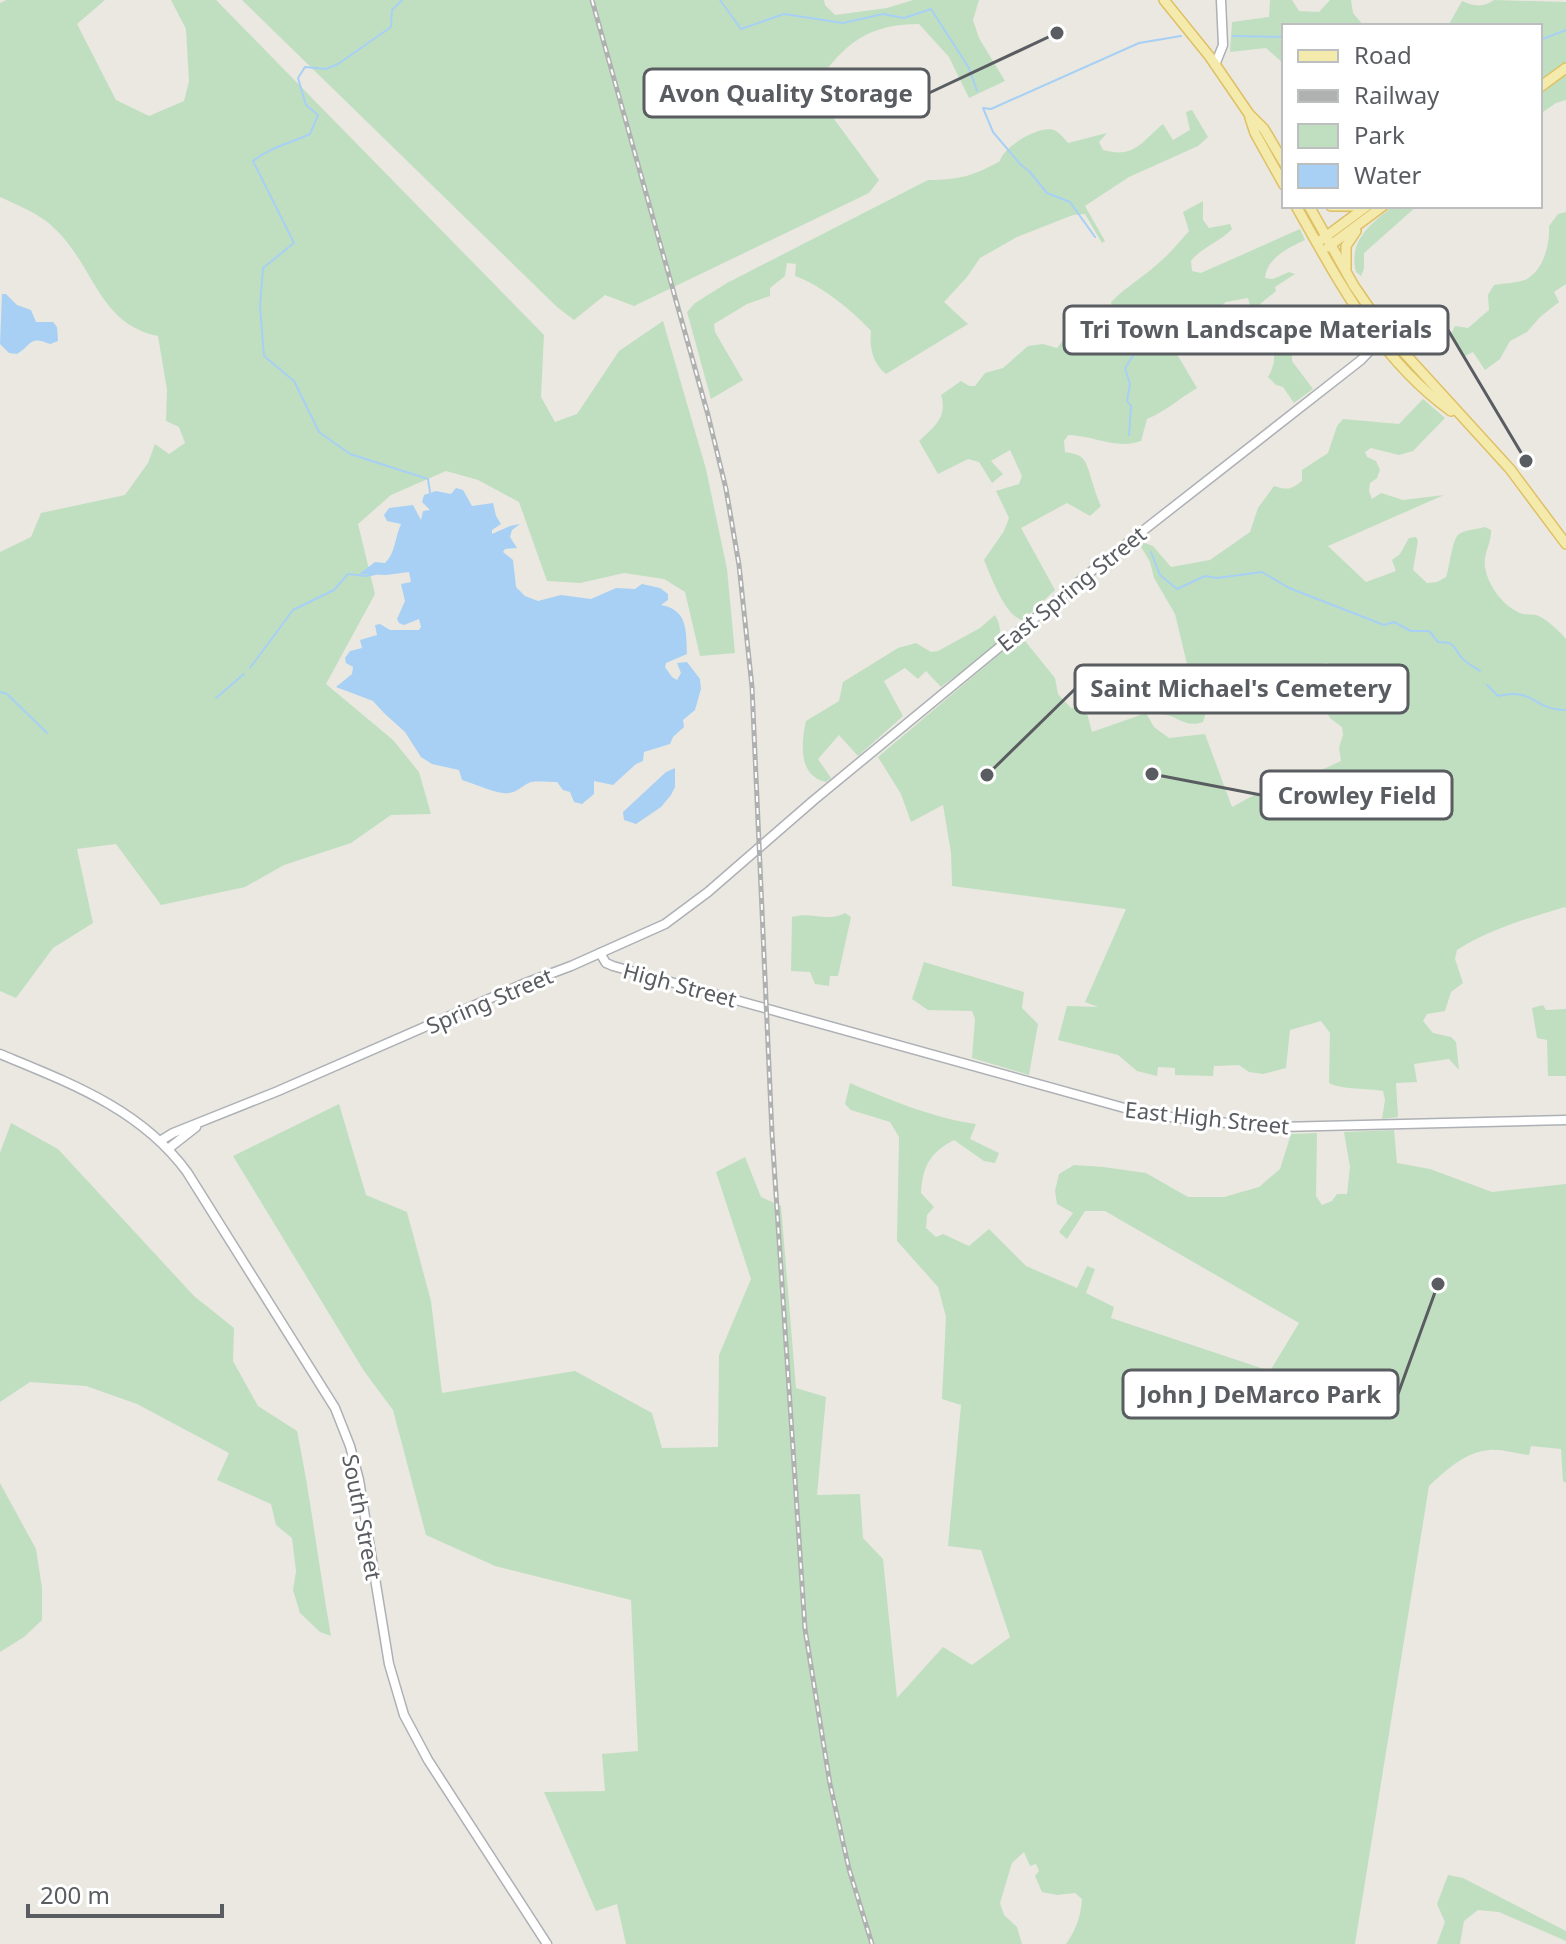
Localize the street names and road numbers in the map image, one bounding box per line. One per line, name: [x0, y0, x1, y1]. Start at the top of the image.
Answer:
street label: East Spring Street: [990, 519, 1152, 657]
street label: High Street: [620, 954, 740, 1014]
street label: Spring Street: [421, 960, 557, 1040]
street label: East High Street: [1123, 1093, 1291, 1141]
street label: South Street: [336, 1451, 390, 1583]

